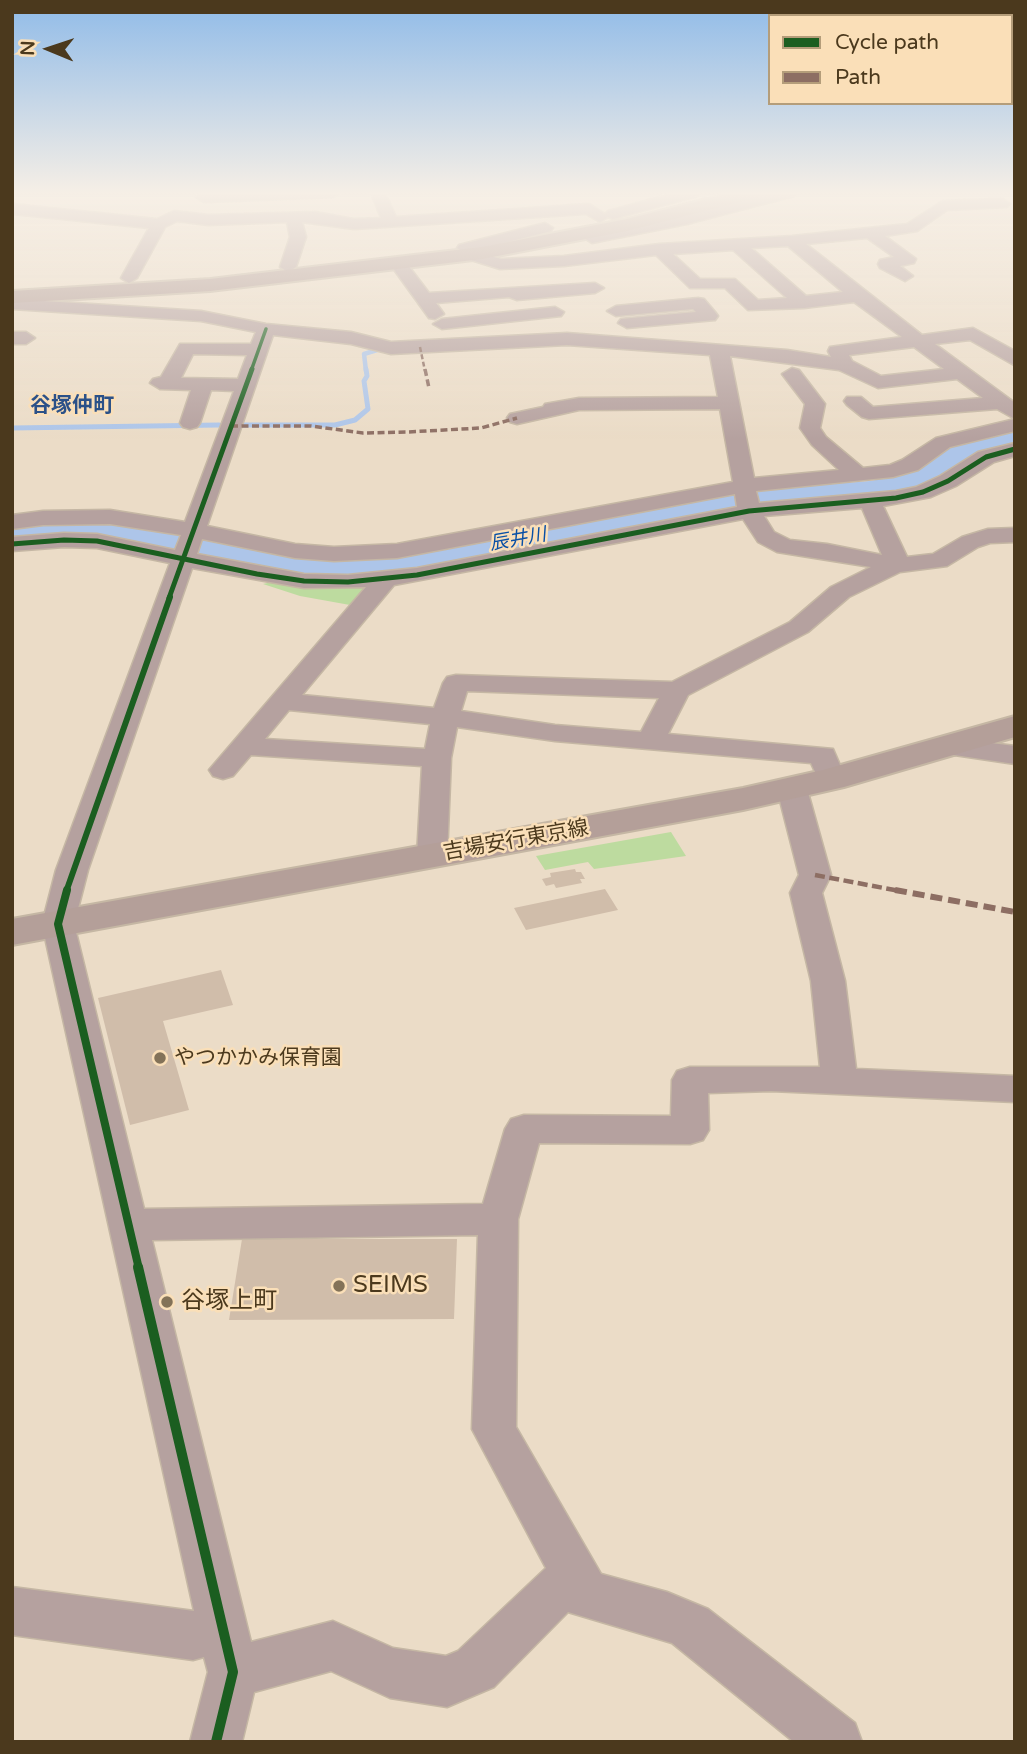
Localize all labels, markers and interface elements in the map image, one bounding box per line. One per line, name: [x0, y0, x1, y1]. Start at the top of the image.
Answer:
north arrow: [14, 14, 84, 84]
legend: [768, 14, 1013, 105]
text: Cycle path: [835, 30, 939, 55]
text: N: [17, 40, 39, 56]
text: Path: [835, 65, 881, 90]
district label: 谷塚仲町: [30, 393, 114, 419]
water label: 辰井川: [488, 524, 548, 556]
street label: 吉場安行東京線: [441, 816, 591, 866]
place label: やつかかみ保育園: [174, 1045, 342, 1071]
marker: やつかかみ保育園: [152, 1050, 168, 1066]
place label: SEIMS: [353, 1272, 428, 1300]
marker: SEIMS: [331, 1278, 347, 1294]
place label: 谷塚上町: [181, 1288, 277, 1316]
marker: 谷塚上町: [159, 1294, 175, 1310]

